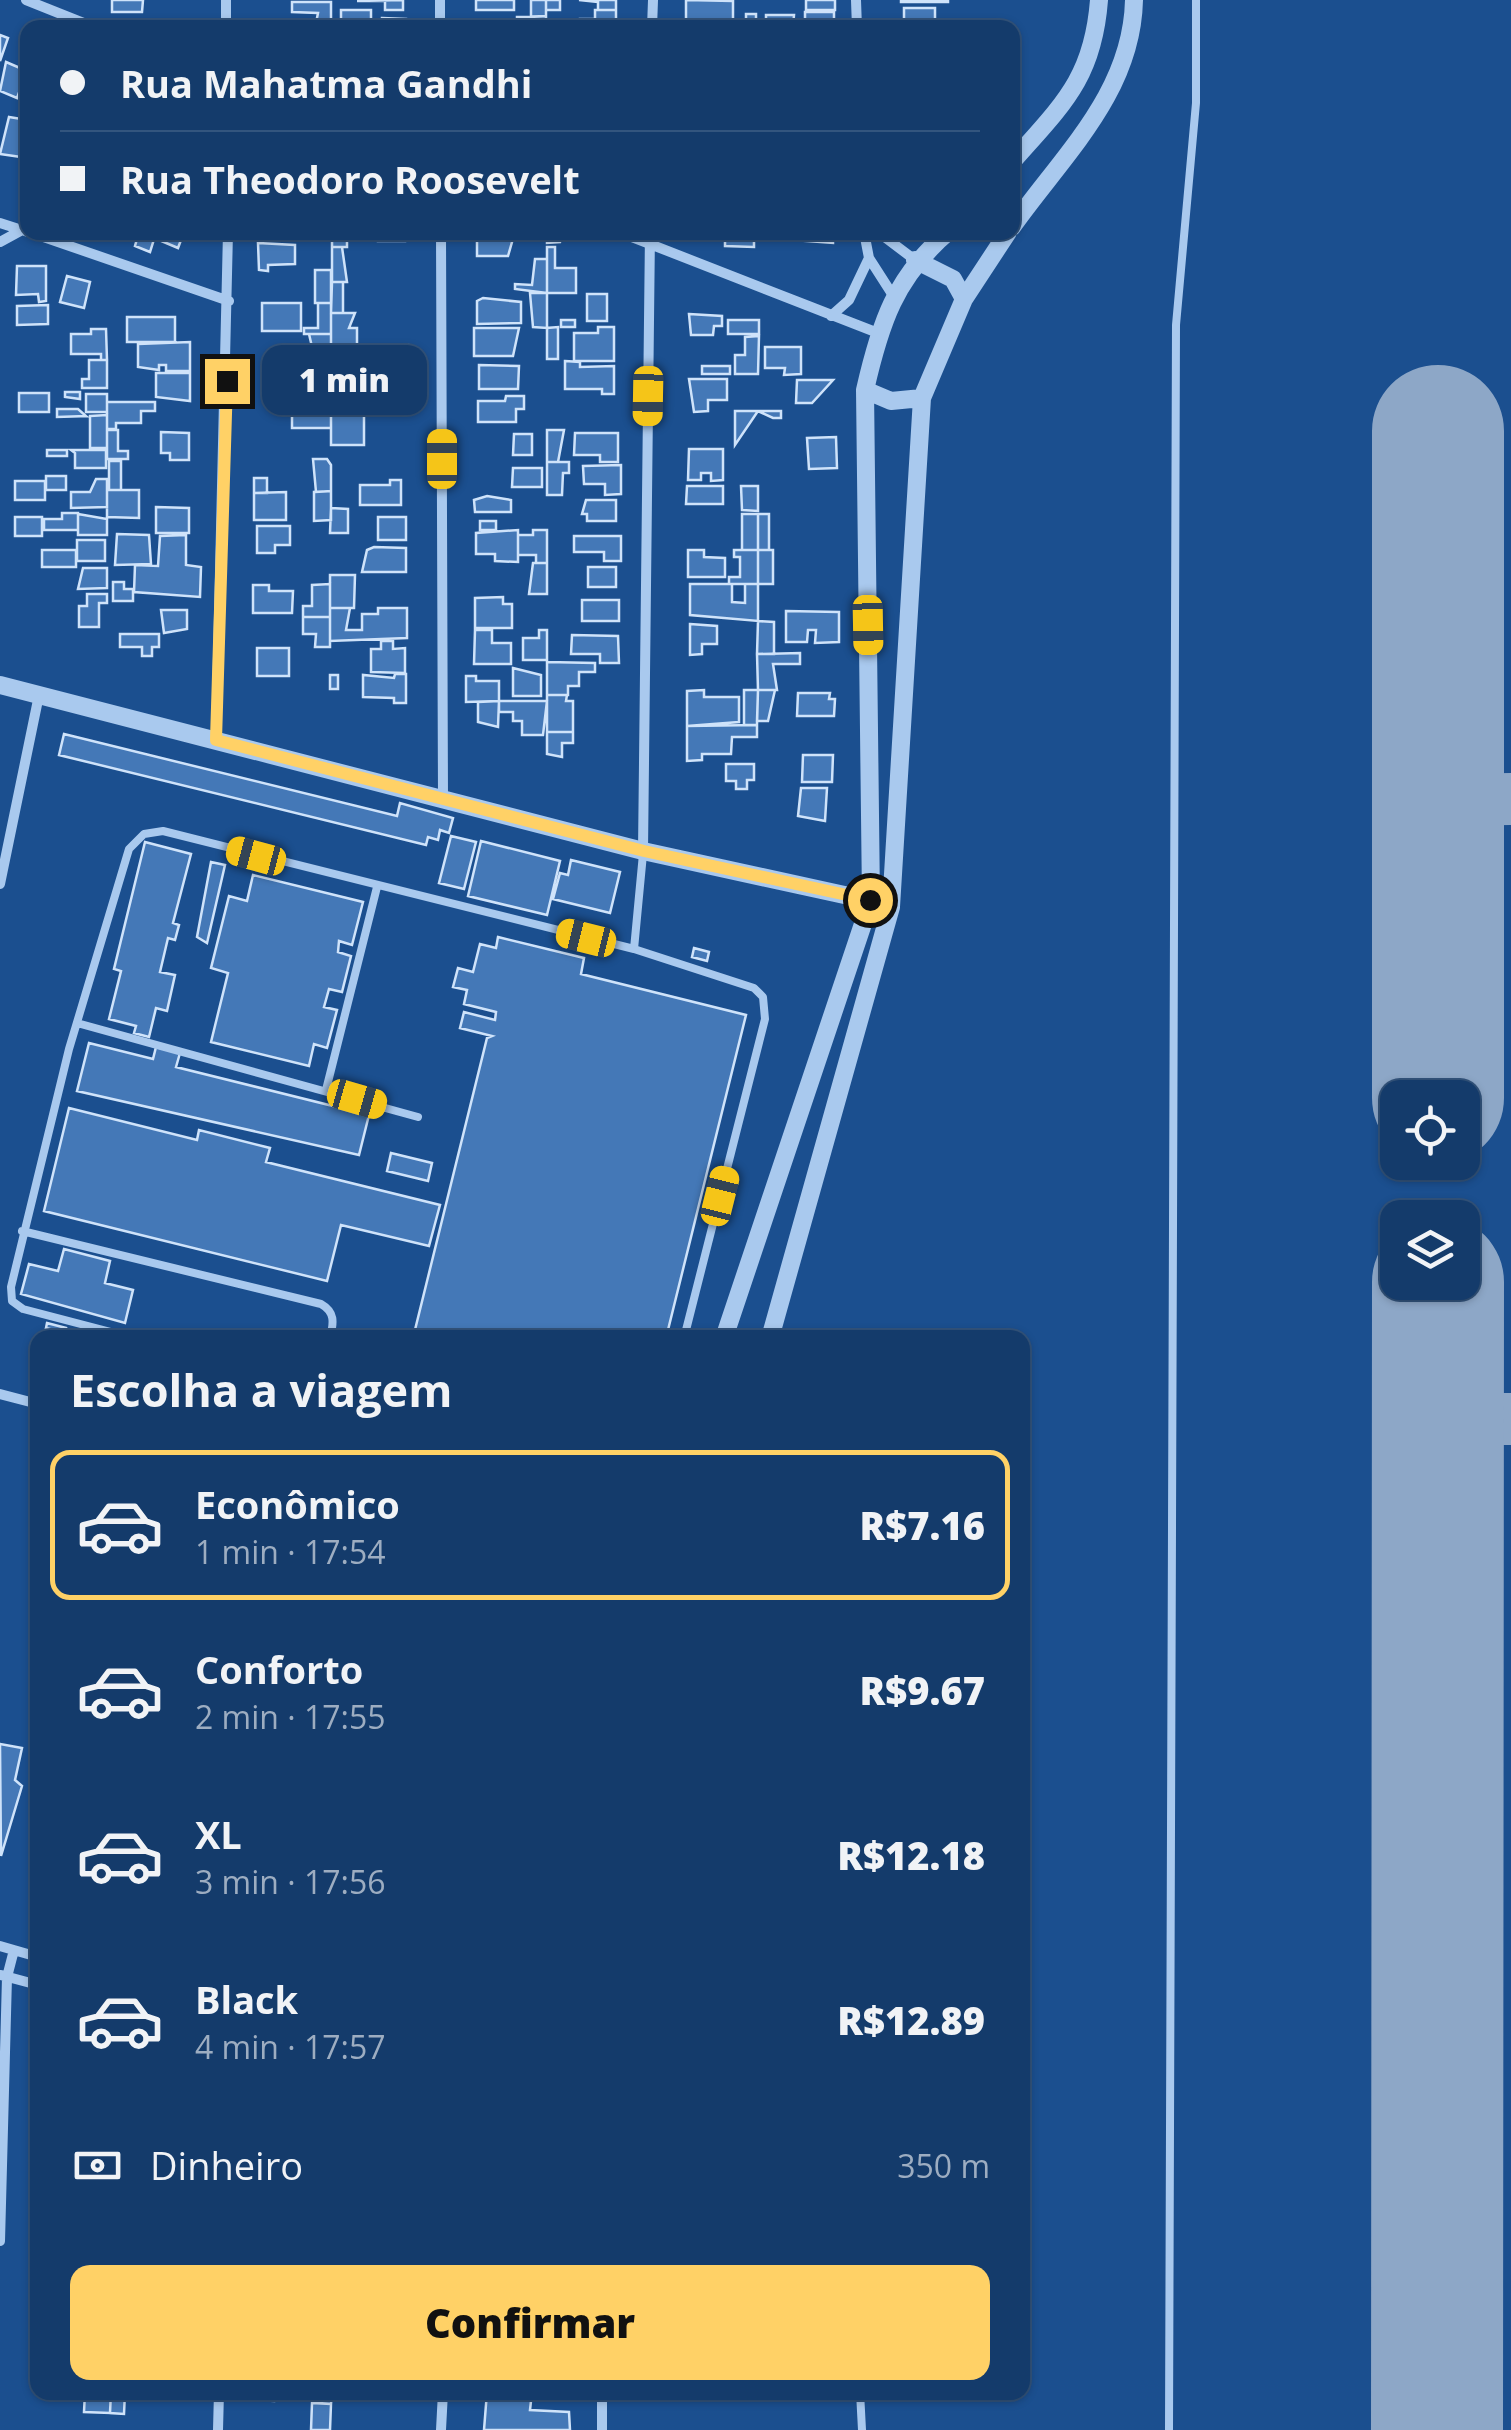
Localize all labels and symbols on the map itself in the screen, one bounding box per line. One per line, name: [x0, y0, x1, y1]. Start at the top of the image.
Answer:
callout: 1 min: [262, 346, 427, 416]
route end: [205, 359, 250, 404]
car: [632, 366, 664, 426]
car: [427, 429, 457, 489]
car: [852, 595, 884, 655]
car: [223, 834, 289, 878]
route start: [848, 878, 893, 923]
car: [553, 916, 619, 960]
car: [324, 1076, 390, 1122]
car: [698, 1163, 742, 1229]

